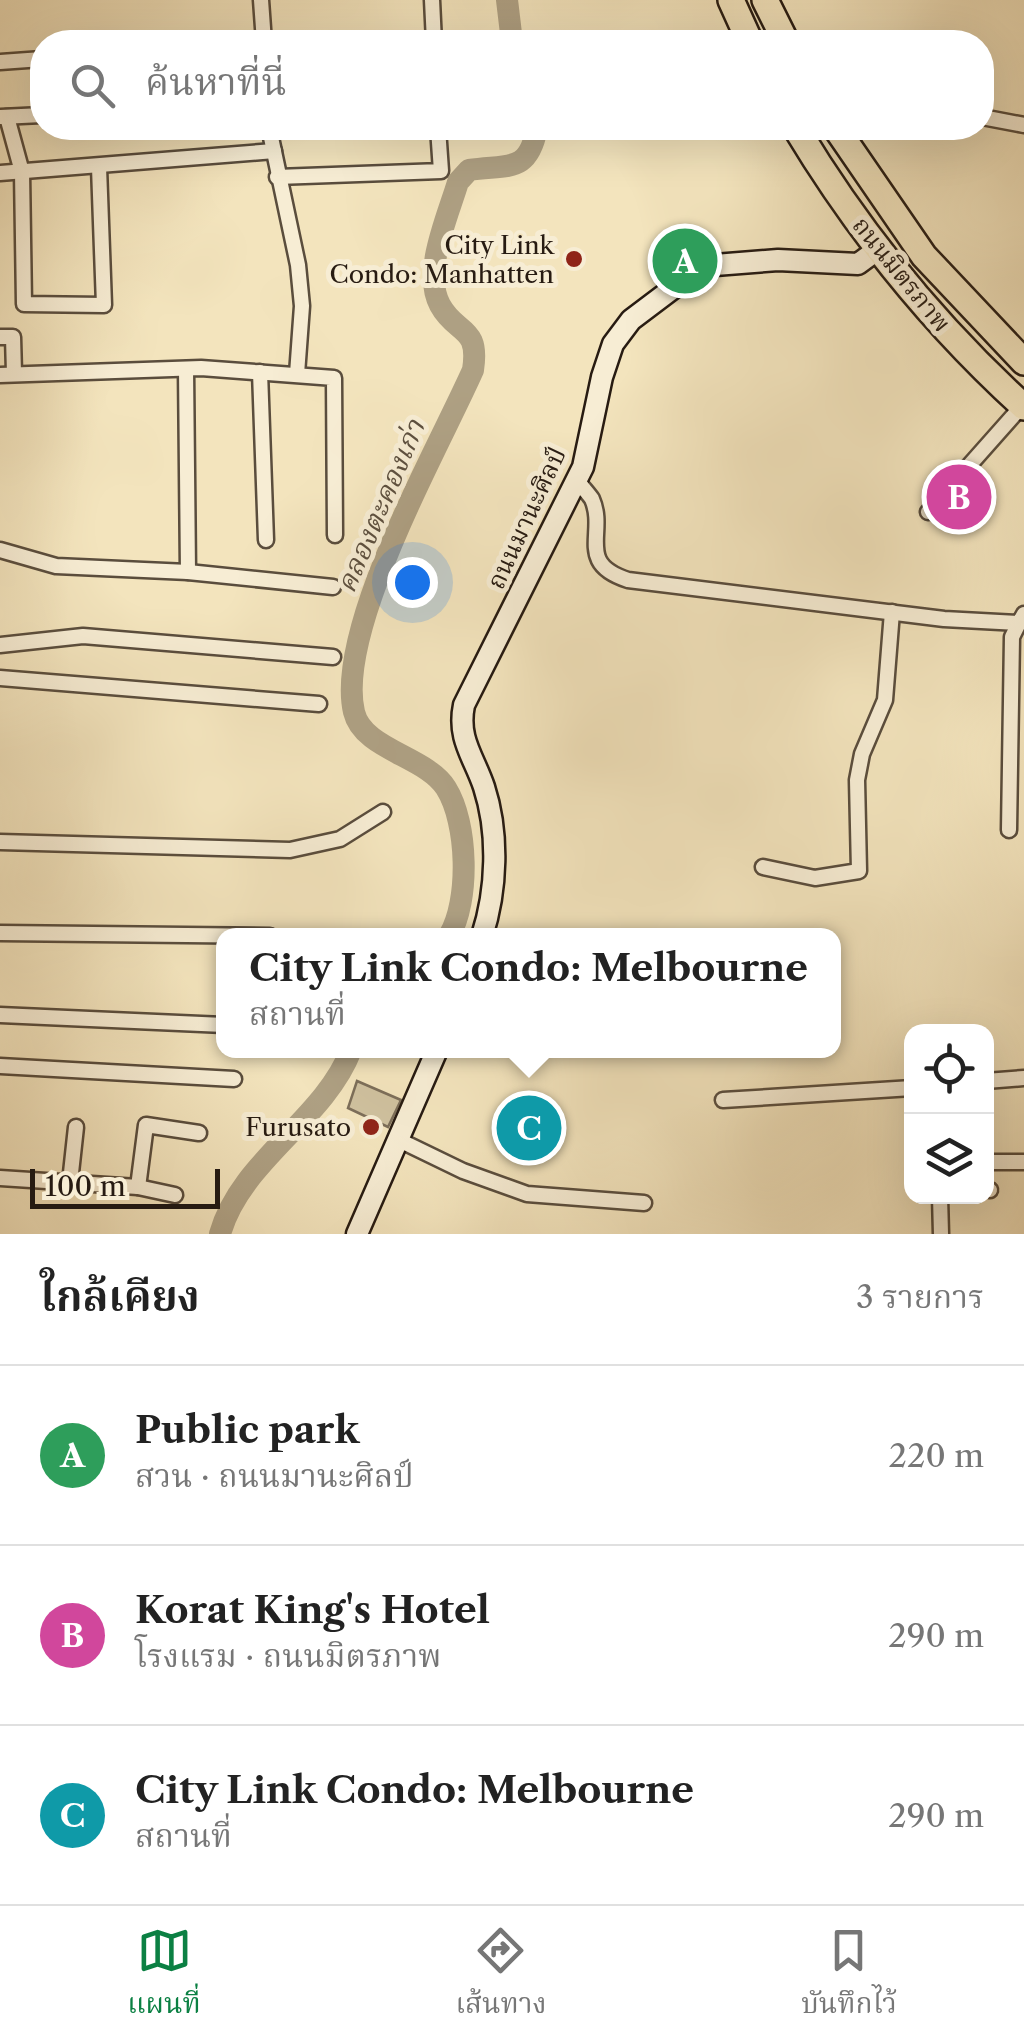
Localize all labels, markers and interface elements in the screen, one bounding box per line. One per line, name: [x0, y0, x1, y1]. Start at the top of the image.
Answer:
search box: [30, 30, 994, 140]
icon: search: [65, 58, 120, 113]
text: ค้นหาที่นี่: [145, 58, 286, 105]
street label: ถนนมิตรภาพ: [846, 210, 958, 338]
pin: A: [652, 224, 718, 298]
place label: City Link Condo: Manhatten: [329, 230, 556, 290]
marker: City Link Condo: Manhatten: [563, 248, 585, 270]
water label: คลองตะคองเก่า: [328, 413, 432, 598]
street label: ถนนมานะศิลป์: [480, 443, 573, 594]
pin: B: [926, 460, 992, 534]
your location: [387, 557, 438, 608]
popup: [216, 928, 841, 1058]
text: City Link Condo: Melbourne: [249, 944, 808, 991]
text: สถานที่: [249, 994, 346, 1033]
map controls: [904, 1024, 994, 1204]
button: locate: [904, 1024, 994, 1114]
pin: C: [496, 1090, 562, 1166]
place label: Furusato: [245, 1112, 351, 1143]
button: layers: [904, 1114, 994, 1204]
marker: Furusato: [360, 1116, 382, 1138]
scale bar: [30, 1164, 220, 1208]
text: 100 m: [45, 1169, 126, 1203]
text: ใกล้เคียง: [40, 1270, 200, 1322]
text: 3 รายการ: [856, 1277, 984, 1316]
text: Public park: [135, 1406, 359, 1453]
text: A: [60, 1436, 85, 1475]
text: 220 m: [889, 1436, 984, 1475]
text: สวน · ถนนมานะศิลป์: [135, 1456, 414, 1495]
text: Korat King's Hotel: [135, 1586, 490, 1633]
text: B: [61, 1616, 84, 1655]
text: 290 m: [888, 1616, 984, 1655]
text: โรงแรม · ถนนมิตรภาพ: [135, 1636, 441, 1675]
text: City Link Condo: Melbourne: [135, 1766, 694, 1813]
text: C: [60, 1796, 85, 1835]
text: 290 m: [888, 1796, 984, 1835]
text: สถานที่: [135, 1816, 232, 1855]
tab: แผนที่: [127, 1923, 201, 2028]
tab: เส้นทาง: [455, 1923, 547, 2028]
tab: บันทึกไว้: [801, 1923, 897, 2028]

